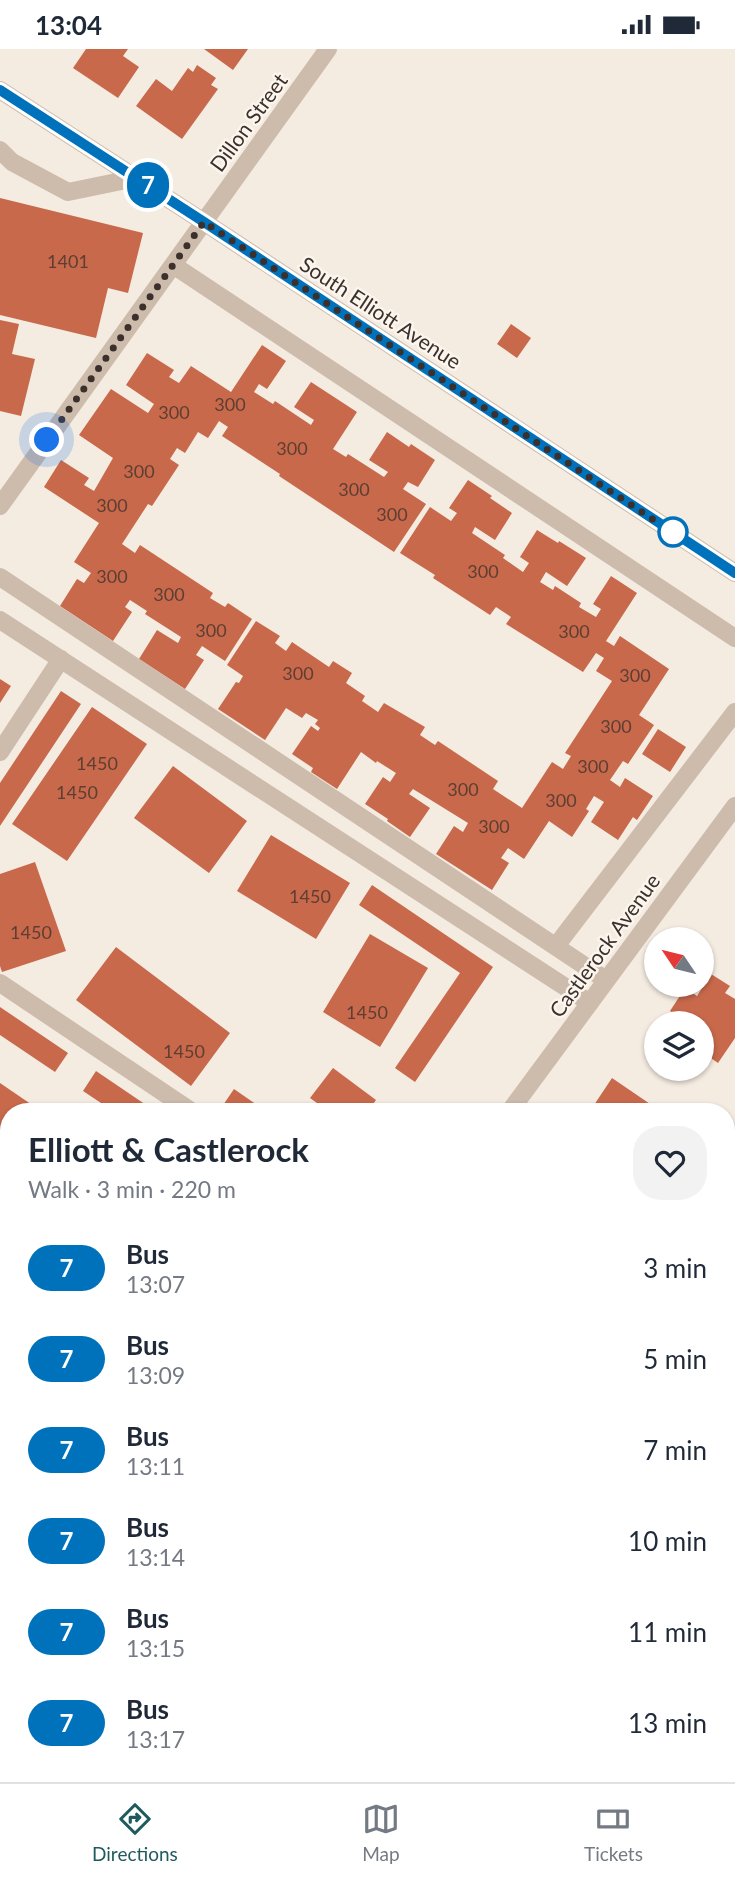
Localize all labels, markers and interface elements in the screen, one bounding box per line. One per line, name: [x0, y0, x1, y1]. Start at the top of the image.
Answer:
text: 13:04: [35, 9, 102, 41]
street label: Dillon Street: [204, 68, 292, 176]
line badge: 7: [125, 162, 171, 208]
text: 7: [141, 170, 155, 199]
house number: 1401: [47, 250, 89, 272]
street label: South Elliott Avenue: [296, 251, 466, 373]
house number: 300: [214, 393, 246, 415]
house number: 300: [158, 401, 190, 423]
your location: [29, 422, 64, 457]
house number: 300: [276, 437, 308, 459]
house number: 300: [123, 460, 155, 482]
house number: 300: [338, 478, 370, 500]
house number: 300: [96, 494, 128, 516]
house number: 300: [376, 503, 408, 525]
unlabelled marker: [658, 517, 688, 547]
house number: 300: [467, 560, 499, 582]
house number: 300: [96, 565, 128, 587]
house number: 300: [153, 583, 185, 605]
house number: 300: [195, 619, 227, 641]
house number: 300: [558, 620, 590, 642]
house number: 300: [282, 662, 314, 684]
house number: 300: [619, 664, 651, 686]
house number: 300: [600, 715, 632, 737]
house number: 1450: [76, 752, 118, 774]
house number: 300: [577, 755, 609, 777]
house number: 300: [447, 778, 479, 800]
house number: 1450: [56, 781, 98, 803]
house number: 300: [545, 789, 577, 811]
house number: 300: [478, 815, 510, 837]
street label: Castlerock Avenue: [544, 868, 664, 1022]
house number: 1450: [289, 885, 331, 907]
house number: 1450: [10, 921, 52, 943]
north arrow: [644, 927, 714, 997]
map controls: [644, 927, 714, 1081]
house number: 1450: [346, 1001, 388, 1023]
button: layers: [644, 1011, 714, 1081]
house number: 1450: [163, 1040, 205, 1062]
button: heart: [633, 1126, 707, 1200]
text: Elliott & Castlerock: [28, 1129, 309, 1169]
text: Walk · 3 min · 220 m: [28, 1175, 236, 1203]
text: Bus: [126, 1238, 169, 1270]
text: 3 min: [643, 1252, 707, 1284]
text: 7: [60, 1253, 73, 1282]
text: 13:07: [126, 1270, 185, 1298]
text: Bus: [126, 1329, 169, 1361]
text: 5 min: [643, 1343, 707, 1375]
text: 7: [60, 1344, 73, 1373]
text: 13:09: [126, 1361, 185, 1389]
text: Bus: [126, 1420, 169, 1452]
text: 7 min: [643, 1434, 707, 1466]
text: 7: [60, 1435, 73, 1464]
text: 13:11: [126, 1452, 185, 1480]
text: Bus: [126, 1511, 169, 1543]
text: 10 min: [628, 1525, 707, 1557]
text: 7: [60, 1526, 73, 1555]
text: 13:14: [126, 1543, 185, 1571]
text: Bus: [126, 1602, 169, 1634]
text: 11 min: [628, 1616, 707, 1648]
text: 7: [60, 1617, 73, 1646]
text: 13:15: [126, 1634, 185, 1662]
text: Bus: [126, 1693, 169, 1725]
text: 13 min: [628, 1707, 707, 1739]
text: 7: [60, 1708, 73, 1737]
text: 13:17: [126, 1725, 185, 1753]
tab: Directions: [92, 1800, 178, 1865]
tab: Map: [362, 1800, 400, 1865]
tab: Tickets: [584, 1800, 643, 1865]

